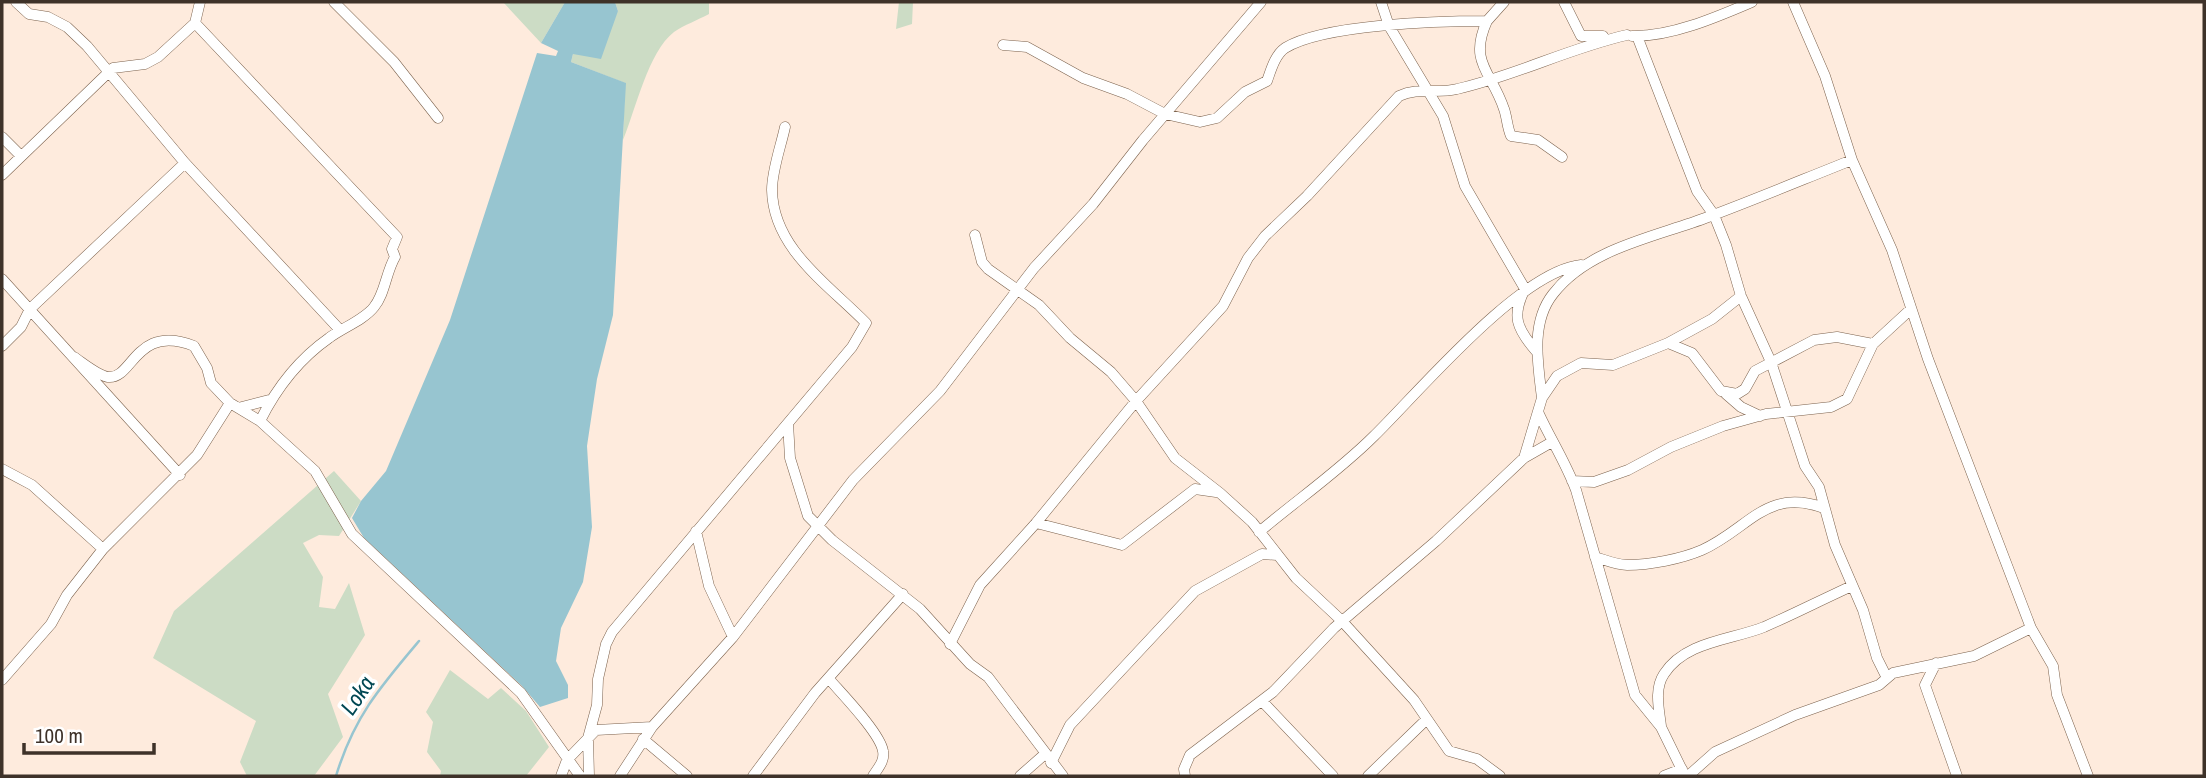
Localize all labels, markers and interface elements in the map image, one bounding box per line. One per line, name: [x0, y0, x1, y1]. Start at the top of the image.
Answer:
water label: Loka: [333, 669, 381, 721]
scale bar: [24, 712, 154, 756]
text: 100 m: [35, 721, 83, 750]

